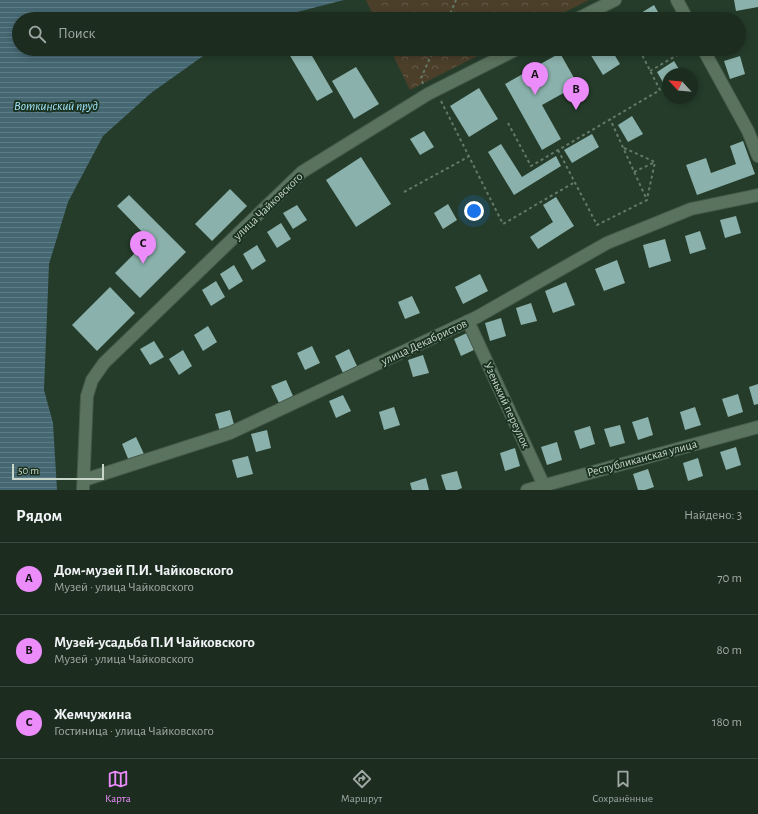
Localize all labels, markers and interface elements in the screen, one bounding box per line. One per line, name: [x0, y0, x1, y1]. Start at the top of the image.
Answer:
search box: [12, 12, 746, 56]
icon: search: [26, 23, 48, 45]
text: Поиск: [58, 26, 96, 41]
pin: A: [522, 62, 548, 95]
north arrow: [662, 68, 698, 104]
pin: B: [563, 77, 589, 110]
water label: Воткинский пруд: [14, 100, 98, 113]
street label: улица Чайковского: [230, 170, 306, 243]
your location: [464, 201, 484, 221]
pin: C: [130, 231, 156, 264]
street label: улица Декабристов: [378, 317, 470, 368]
street label: Узенький переулок: [481, 360, 532, 451]
street label: Республиканская улица: [586, 437, 699, 479]
scale bar: [12, 462, 104, 481]
text: 50 m: [18, 465, 39, 476]
text: Рядом: [16, 507, 62, 524]
text: Найдено: 3: [684, 509, 742, 522]
text: Дом-музей П.И. Чайковского: [54, 563, 233, 578]
text: A: [25, 572, 33, 585]
text: 70 m: [717, 572, 742, 585]
text: Музей · улица Чайковского: [54, 581, 194, 594]
text: Музей-усадьба П.И Чайковского: [54, 635, 255, 650]
text: B: [25, 644, 33, 657]
text: 80 m: [716, 644, 742, 657]
text: Музей · улица Чайковского: [54, 653, 194, 666]
text: Жемчужина: [54, 707, 132, 722]
text: C: [26, 716, 32, 729]
text: 180 m: [712, 716, 742, 729]
text: Гостиница · улица Чайковского: [54, 725, 214, 738]
tab: Карта: [105, 768, 131, 805]
tab: Маршрут: [341, 768, 382, 805]
tab: Сохранённые: [592, 768, 653, 805]

